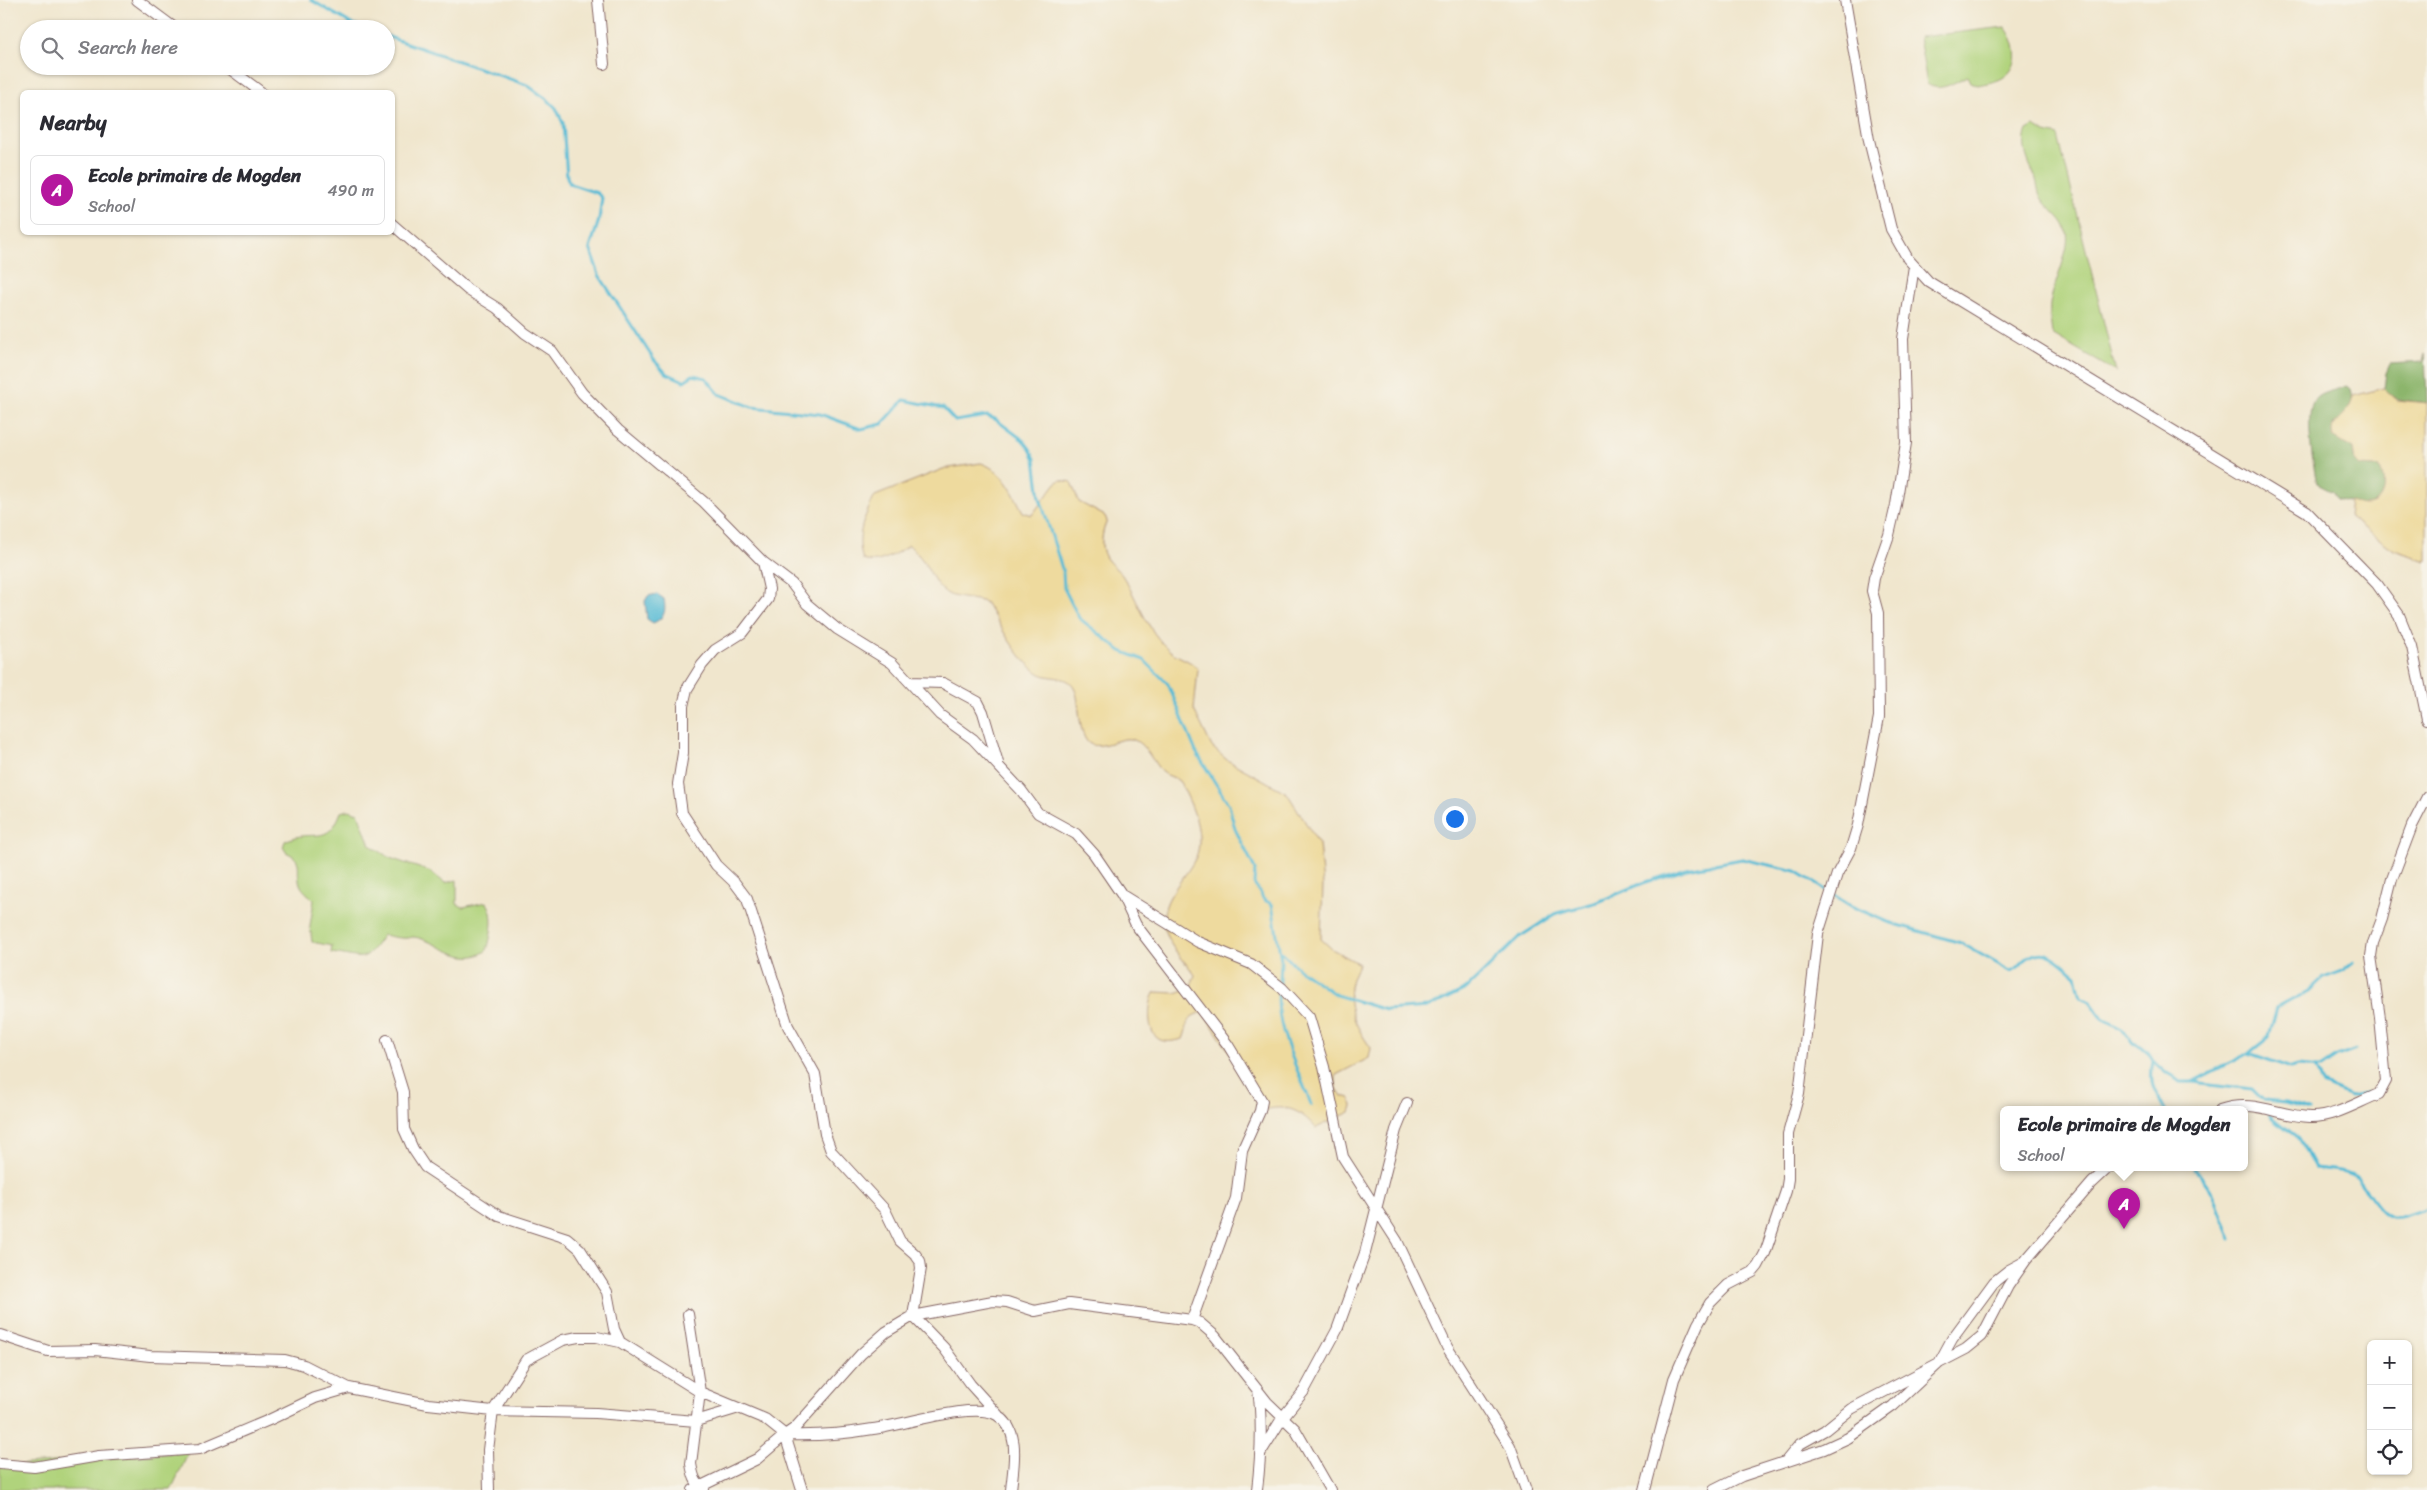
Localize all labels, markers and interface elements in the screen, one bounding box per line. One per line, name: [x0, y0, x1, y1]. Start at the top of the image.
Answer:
search box: [20, 20, 395, 75]
text: Search here: [78, 31, 178, 64]
icon: search: [38, 34, 66, 62]
text: Nearby: [40, 104, 106, 142]
text: Ecole primaire de Mogden: [88, 159, 301, 192]
text: A: [52, 176, 62, 205]
text: 490 m: [328, 176, 374, 205]
text: School: [88, 192, 135, 221]
your location: [1442, 806, 1468, 832]
popup: [2000, 1106, 2248, 1171]
text: Ecole primaire de Mogden: [2017, 1108, 2231, 1141]
text: School: [2017, 1141, 2065, 1170]
pin: A: [2108, 1188, 2140, 1229]
map controls: [2367, 1340, 2412, 1475]
button: +: [2367, 1340, 2412, 1385]
button: −: [2367, 1385, 2412, 1430]
button: locate: [2367, 1430, 2412, 1475]

